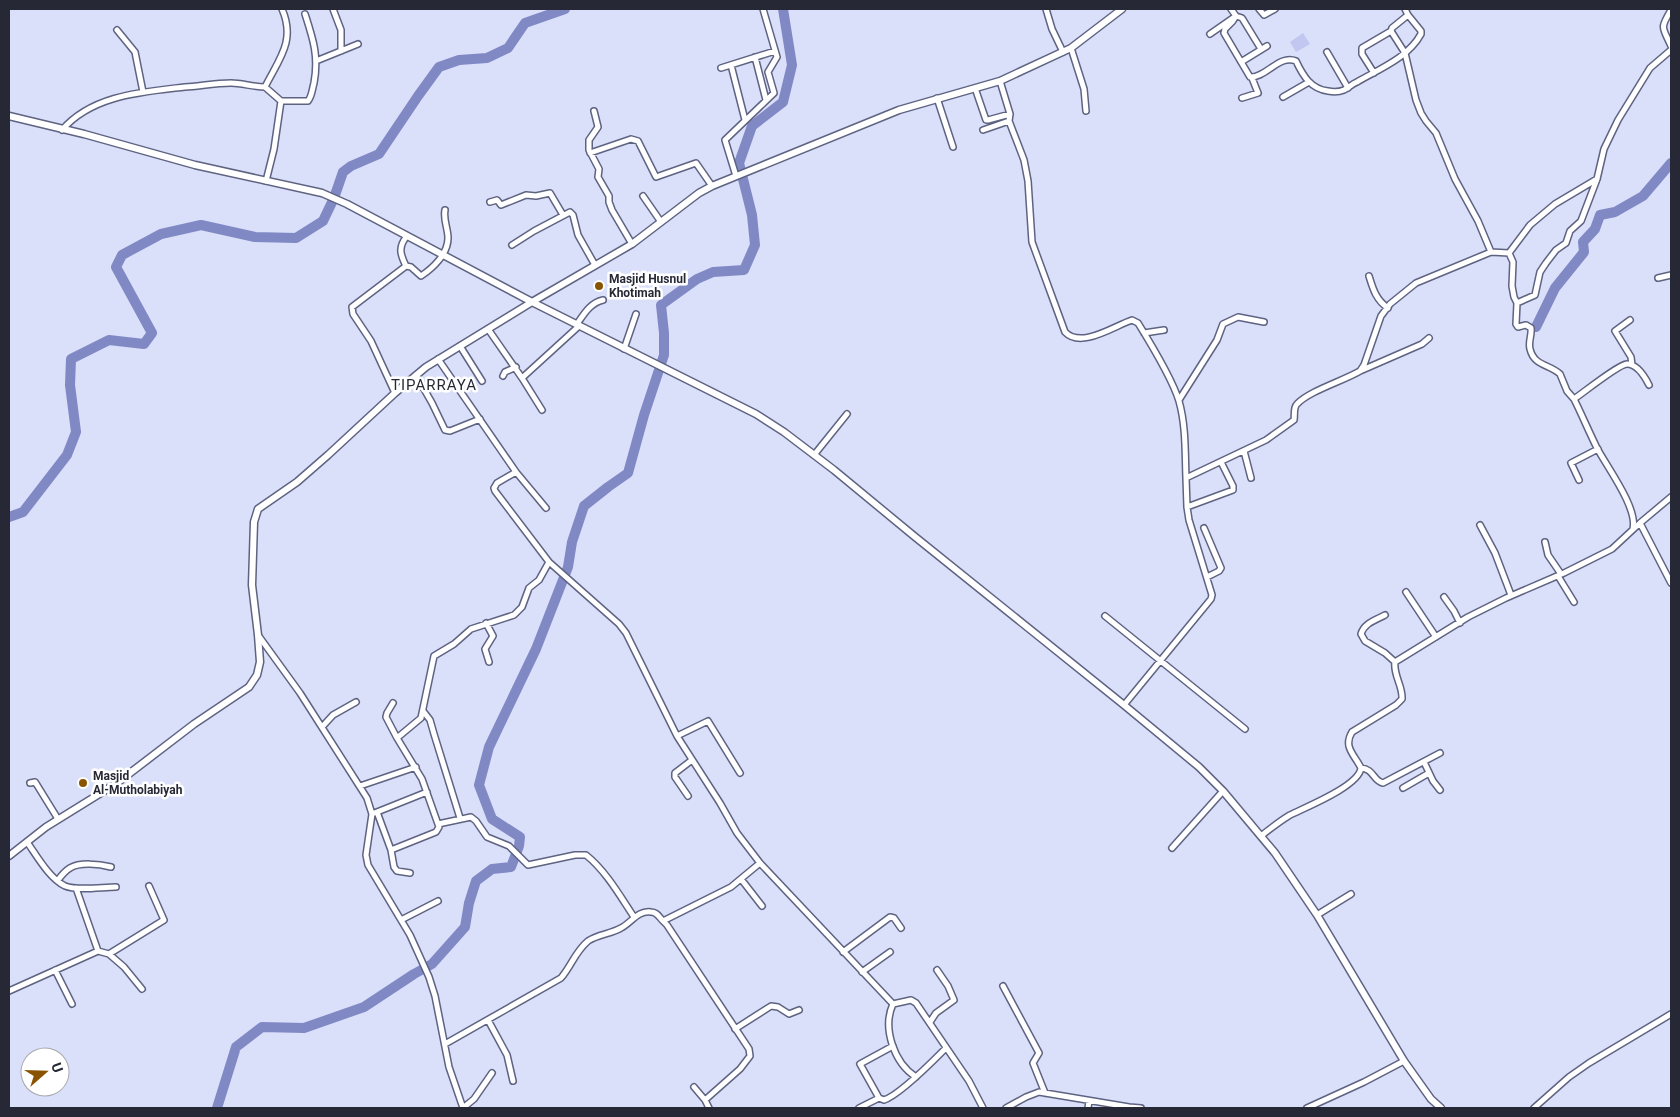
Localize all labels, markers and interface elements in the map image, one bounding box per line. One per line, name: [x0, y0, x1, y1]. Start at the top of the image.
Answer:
place label: Masjid Husnul Khotimah: [609, 272, 686, 300]
marker: Masjid Husnul Khotimah: [593, 280, 605, 292]
district label: TIPARRAYA: [391, 376, 477, 394]
place label: Masjid Al-Mutholabiyah: [93, 769, 183, 797]
marker: Masjid Al-Mutholabiyah: [77, 777, 89, 789]
north arrow: [20, 1047, 70, 1097]
text: U: [48, 1060, 66, 1075]

